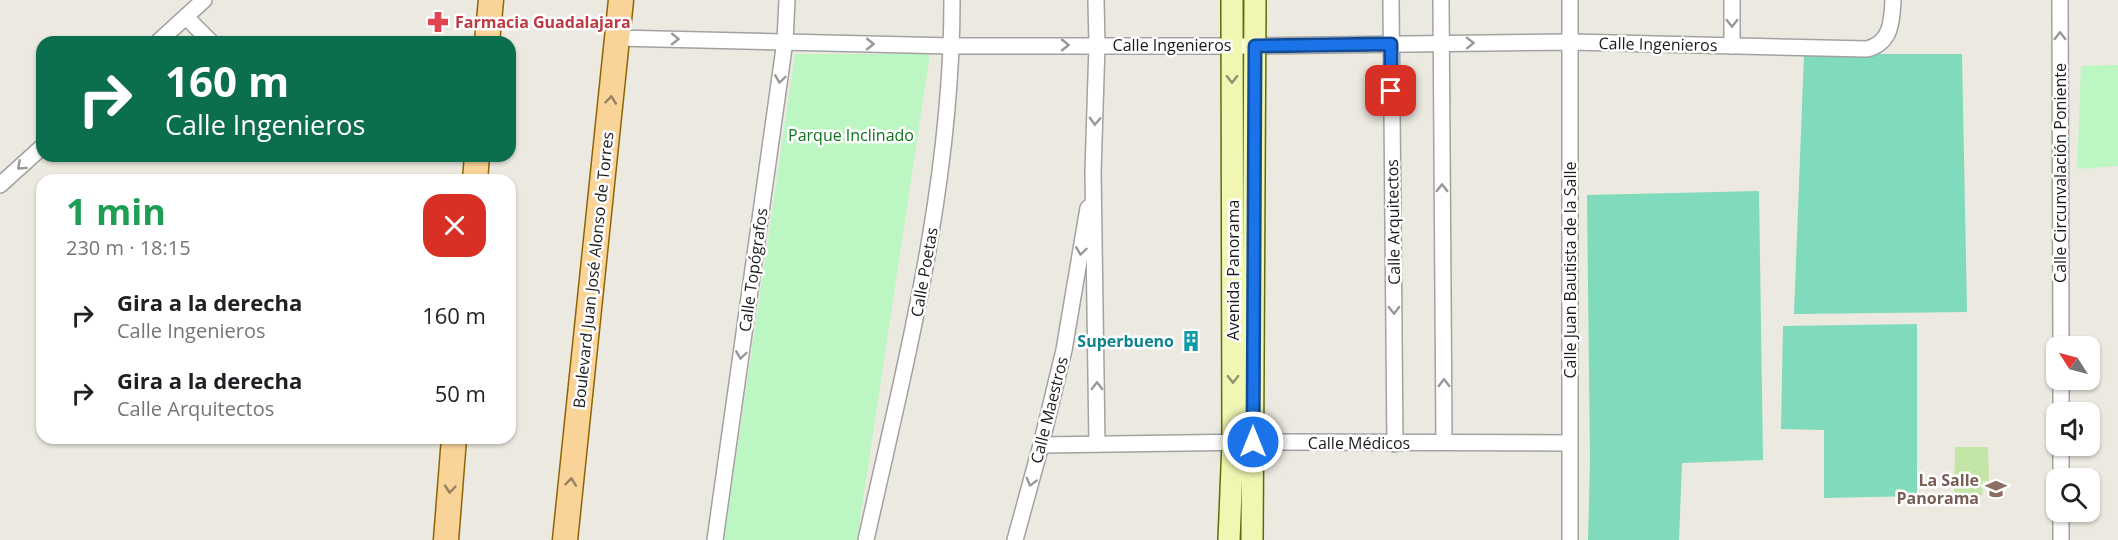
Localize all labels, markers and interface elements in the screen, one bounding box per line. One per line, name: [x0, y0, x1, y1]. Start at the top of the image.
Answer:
pharmacy icon: Farmacia Guadalajara: [426, 10, 450, 34]
place label: Farmacia Guadalajara: [455, 11, 631, 33]
one-way arrow: [1726, 18, 1738, 27]
street label: Calle Ingenieros: [1598, 32, 1718, 56]
one-way arrow: [2054, 32, 2066, 41]
one-way arrow: [671, 33, 680, 45]
street label: Calle Ingenieros: [1113, 34, 1231, 56]
one-way arrow: [866, 37, 875, 50]
one-way arrow: [1466, 37, 1475, 49]
one-way arrow: [1061, 39, 1070, 51]
text: 160 m: [165, 52, 289, 109]
icon: right: [66, 60, 144, 138]
street label: Calle Circunvalación Poniente: [2049, 63, 2071, 283]
pin: [1365, 65, 1416, 116]
one-way arrow: [775, 74, 787, 84]
icon: arrive: [1374, 74, 1407, 107]
one-way arrow: [1226, 75, 1238, 84]
one-way arrow: [604, 95, 617, 104]
text: Calle Ingenieros: [165, 106, 365, 143]
one-way arrow: [1089, 117, 1101, 126]
park label: Parque Inclinado: [788, 124, 914, 146]
street label: Boulevard Juan José Alonso de Torres: [568, 131, 618, 409]
one-way arrow: [17, 159, 28, 170]
street label: Calle Arquitectos: [1381, 159, 1405, 285]
street label: Calle Juan Bautista de la Salle: [1559, 161, 1581, 379]
one-way arrow: [1436, 184, 1448, 193]
text: 1 min: [66, 187, 166, 236]
button: close: [423, 194, 486, 257]
street label: Avenida Panorama: [1222, 200, 1244, 340]
street label: Calle Topógrafos: [733, 207, 773, 333]
street label: Calle Poetas: [905, 225, 943, 319]
text: 230 m · 18:15: [66, 234, 191, 261]
one-way arrow: [1076, 246, 1088, 255]
text: Gira a la derecha: [117, 287, 302, 317]
icon: right: [66, 299, 99, 332]
text: 160 m: [422, 300, 486, 330]
one-way arrow: [1387, 306, 1400, 315]
text: Calle Ingenieros: [117, 317, 265, 344]
building icon: Superbueno: [1179, 329, 1203, 353]
place label: Superbueno: [1077, 330, 1174, 352]
north arrow: [2046, 336, 2100, 390]
map controls: [2046, 336, 2100, 522]
one-way arrow: [736, 351, 748, 360]
street label: Calle Maestros: [1025, 354, 1073, 466]
text: Gira a la derecha: [117, 365, 302, 395]
one-way arrow: [1227, 375, 1239, 384]
icon: right: [66, 377, 99, 410]
text: 50 m: [435, 378, 486, 408]
one-way arrow: [1438, 379, 1450, 388]
one-way arrow: [1091, 381, 1103, 390]
text: Calle Arquitectos: [117, 395, 274, 422]
button: sound: [2046, 402, 2100, 456]
position arrow: [1221, 410, 1285, 474]
street label: Calle Médicos: [1308, 432, 1410, 454]
button: search: [2046, 468, 2100, 522]
place label: La Salle Panorama: [1897, 469, 1979, 509]
one-way arrow: [1026, 476, 1038, 487]
one-way arrow: [564, 477, 577, 486]
school or university icon: La Salle Panorama: [1984, 477, 2008, 501]
one-way arrow: [444, 484, 457, 494]

